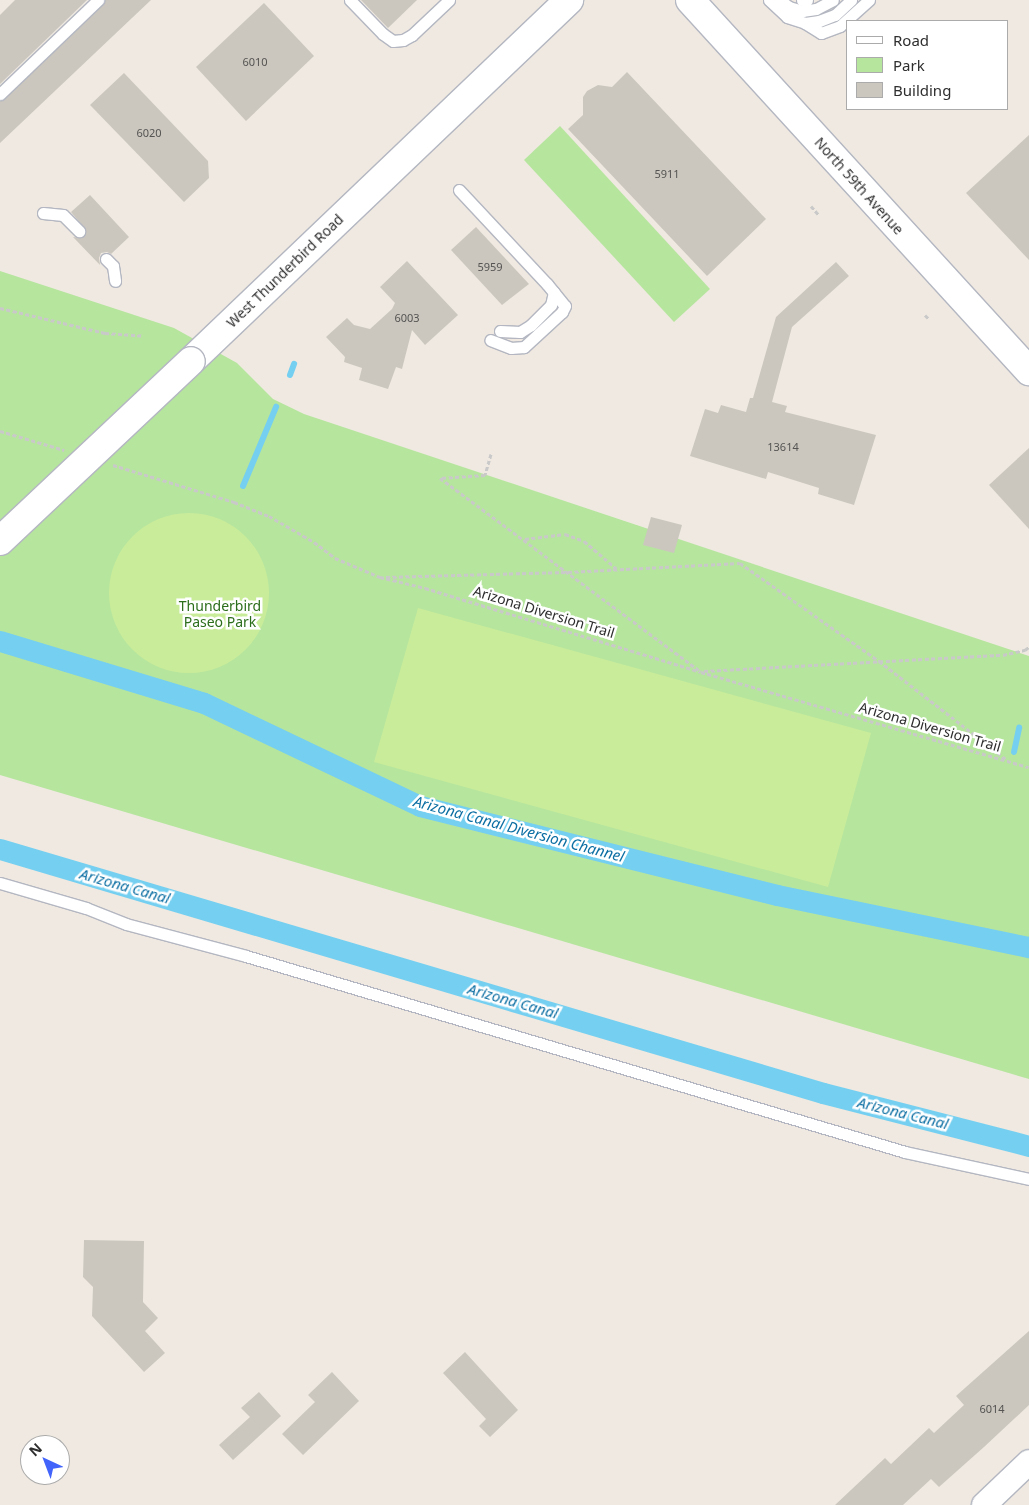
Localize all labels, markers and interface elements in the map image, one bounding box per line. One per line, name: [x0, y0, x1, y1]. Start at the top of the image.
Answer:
legend: [846, 20, 1009, 110]
text: Road: [893, 30, 929, 50]
house number: 6010: [242, 55, 268, 69]
text: Park: [893, 55, 925, 75]
text: Building: [893, 80, 951, 100]
house number: 6020: [136, 126, 162, 140]
street label: North 59th Avenue: [811, 134, 907, 238]
house number: 5911: [654, 167, 680, 181]
street label: West Thunderbird Road: [223, 211, 347, 331]
house number: 5959: [477, 260, 503, 274]
house number: 6003: [394, 311, 420, 325]
house number: 13614: [767, 440, 799, 454]
street label: Arizona Diversion Trail: [471, 582, 617, 642]
park label: Thunderbird Paseo Park: [179, 598, 261, 630]
street label: Arizona Diversion Trail: [857, 699, 1003, 755]
water label: Arizona Canal Diversion Channel: [412, 792, 626, 866]
water label: Arizona Canal: [78, 865, 172, 907]
water label: Arizona Canal: [466, 980, 560, 1022]
water label: Arizona Canal: [856, 1093, 950, 1133]
house number: 6014: [979, 1402, 1005, 1416]
north arrow: [20, 1435, 70, 1485]
text: N: [24, 1439, 46, 1460]

